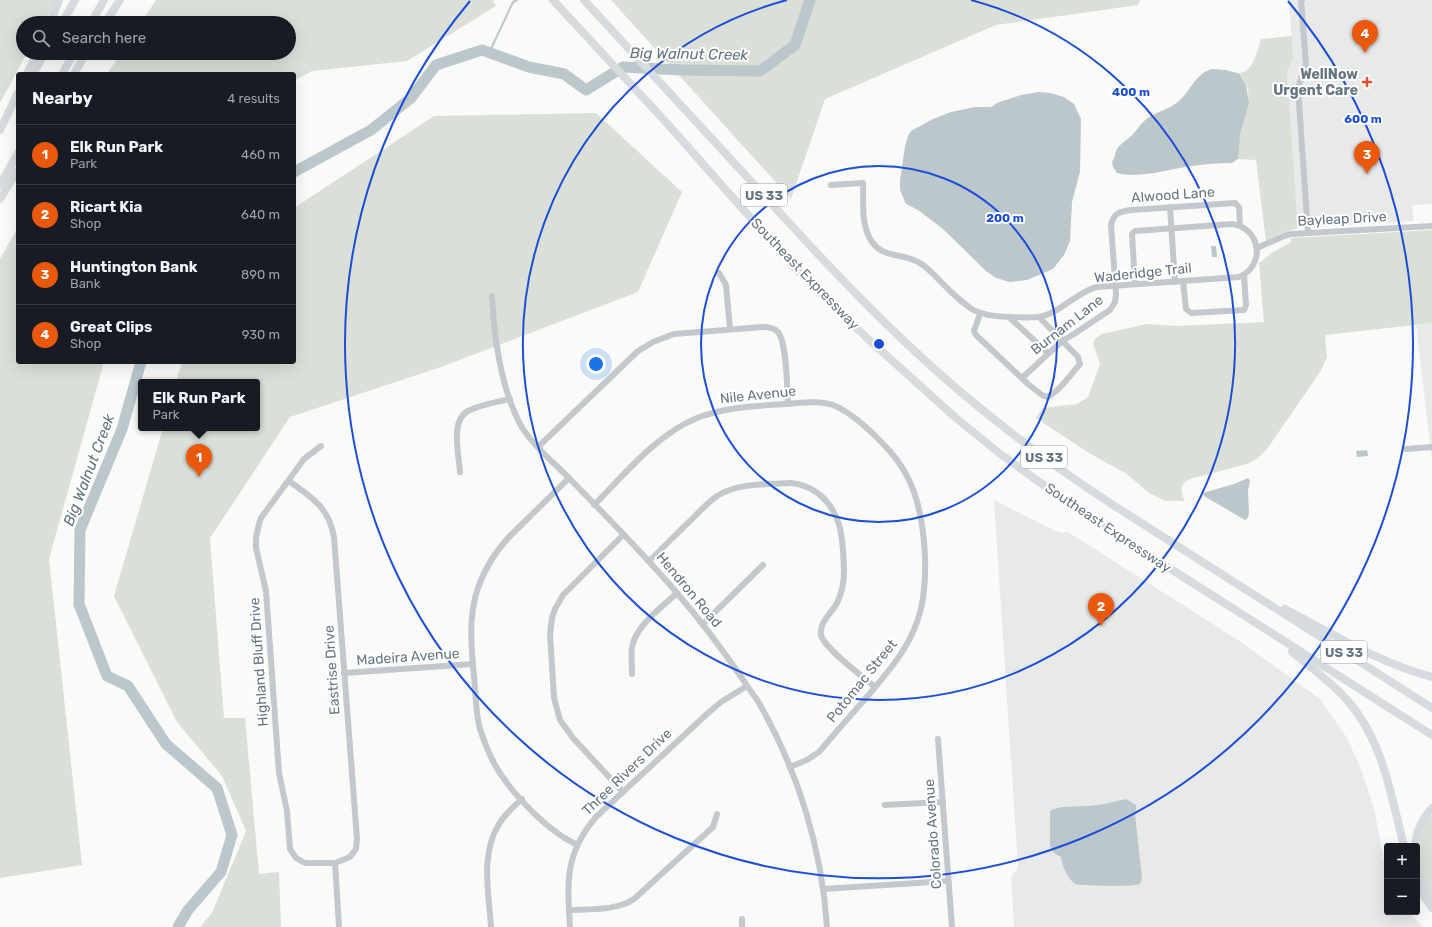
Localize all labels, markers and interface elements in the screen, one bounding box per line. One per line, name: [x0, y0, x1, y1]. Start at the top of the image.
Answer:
search box: [16, 16, 296, 60]
pin: 4: [1352, 20, 1378, 53]
icon: search: [30, 27, 52, 49]
text: Search here: [62, 29, 146, 47]
water label: Big Walnut Creek: [630, 44, 749, 64]
place label: WellNow Urgent Care: [1273, 66, 1358, 99]
marker: WellNow Urgent Care: [1361, 76, 1373, 88]
text: 400 m: [1112, 85, 1150, 99]
text: Nearby: [32, 88, 93, 108]
text: 4 results: [227, 91, 280, 106]
text: 600 m: [1344, 112, 1382, 126]
text: Elk Run Park: [70, 138, 163, 156]
pin: 3: [1354, 141, 1380, 174]
text: 1: [42, 147, 48, 162]
text: 460 m: [241, 147, 280, 162]
text: Park: [70, 156, 97, 171]
road number: US 33: [741, 184, 787, 206]
street label: Alwood Lane: [1131, 184, 1215, 206]
text: Ricart Kia: [70, 198, 142, 216]
text: 2: [41, 207, 49, 222]
text: 640 m: [241, 207, 280, 222]
street label: Bayleap Drive: [1297, 208, 1387, 230]
text: 200 m: [986, 211, 1024, 225]
street label: Southeast Expressway: [747, 215, 863, 334]
text: Shop: [70, 216, 101, 231]
text: Huntington Bank: [70, 258, 198, 276]
street label: Waderidge Trail: [1093, 259, 1193, 287]
text: 3: [41, 267, 49, 282]
text: 890 m: [241, 267, 280, 282]
text: Bank: [70, 276, 100, 291]
street label: Burnam Lane: [1027, 291, 1107, 359]
text: Great Clips: [70, 318, 152, 336]
text: 4: [41, 327, 49, 342]
text: 930 m: [242, 327, 280, 342]
text: Shop: [70, 336, 101, 351]
centre of rings: [872, 337, 886, 351]
your location: [586, 354, 606, 374]
popup: [138, 379, 260, 431]
street label: Nile Avenue: [719, 383, 797, 407]
text: Elk Run Park: [152, 389, 246, 407]
text: Park: [152, 407, 180, 422]
water label: Big Walnut Creek: [59, 411, 119, 528]
pin: 1: [186, 444, 212, 477]
road number: US 33: [1021, 446, 1067, 468]
street label: Southeast Expressway: [1042, 479, 1175, 577]
street label: Hendron Road: [653, 549, 725, 631]
pin: 2: [1088, 593, 1114, 626]
street label: Highland Bluff Drive: [246, 597, 272, 727]
street label: Eastrise Drive: [320, 625, 344, 715]
street label: Potomac Street: [823, 636, 901, 726]
road number: US 33: [1321, 641, 1367, 663]
street label: Madeira Avenue: [356, 645, 460, 669]
street label: Three Rivers Drive: [579, 725, 676, 819]
street label: Colorado Avenue: [921, 778, 945, 890]
map controls: [1384, 843, 1420, 915]
button: +: [1384, 843, 1420, 879]
button: −: [1384, 879, 1420, 915]

